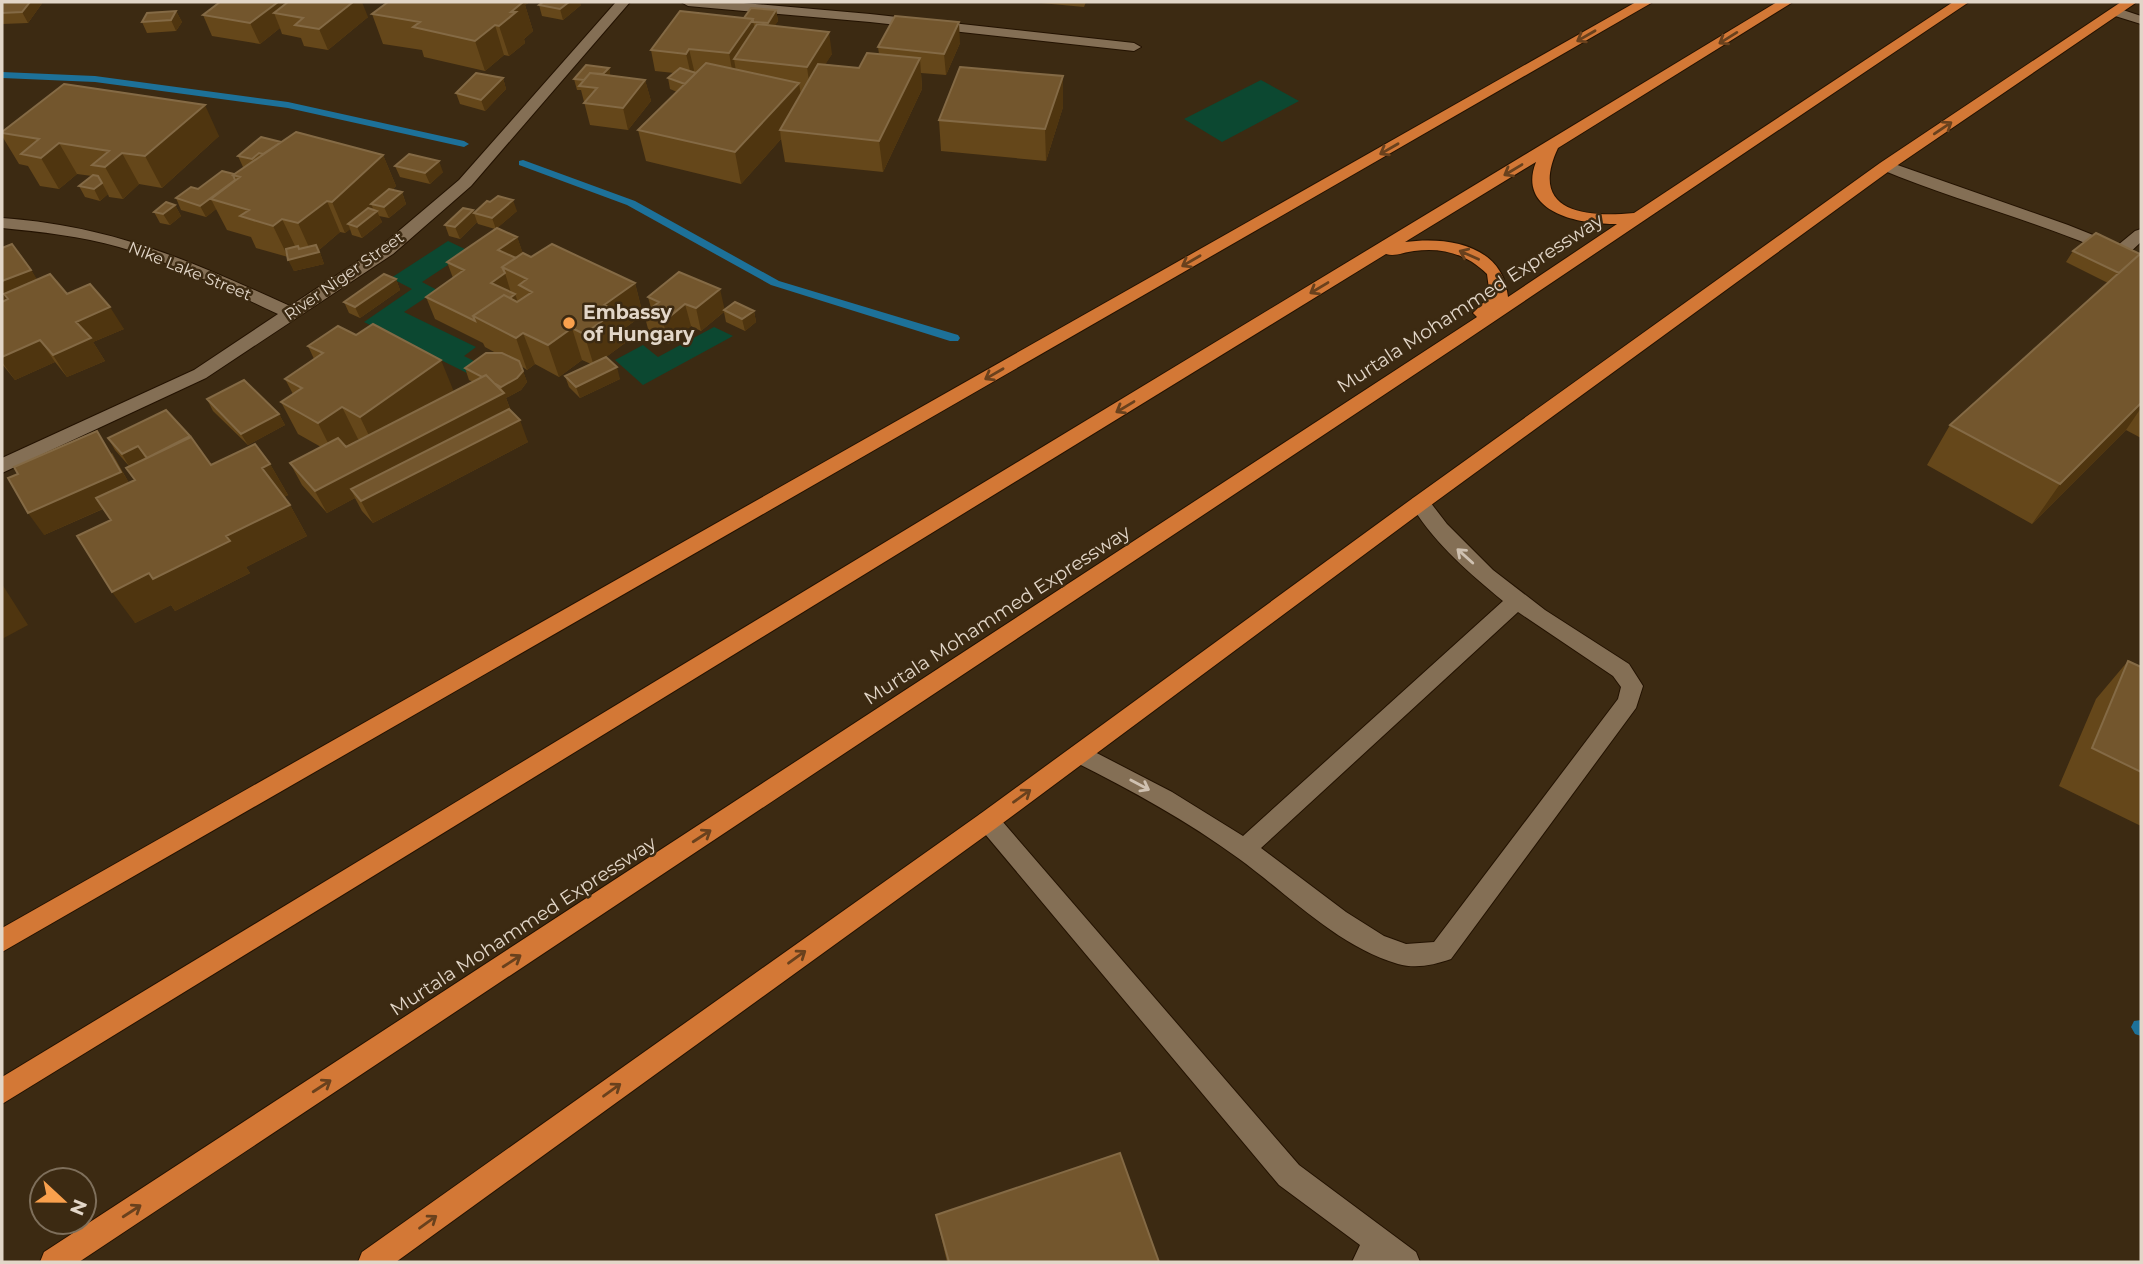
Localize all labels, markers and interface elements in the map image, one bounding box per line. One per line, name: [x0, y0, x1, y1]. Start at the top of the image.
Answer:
one-way arrow: [1577, 29, 1597, 43]
one-way arrow: [1718, 31, 1738, 45]
one-way arrow: [1933, 121, 1952, 135]
one-way arrow: [1379, 142, 1399, 156]
one-way arrow: [1504, 164, 1524, 178]
street label: Murtala Mohammed Expressway: [1333, 208, 1608, 398]
street label: River Niger Street: [281, 227, 408, 324]
street label: Nike Lake Street: [126, 238, 255, 304]
one-way arrow: [1459, 248, 1480, 261]
one-way arrow: [1182, 254, 1202, 268]
one-way arrow: [1309, 282, 1329, 296]
place label: Embassy of Hungary: [583, 301, 695, 346]
marker: Embassy of Hungary: [561, 315, 577, 331]
one-way arrow: [984, 367, 1004, 381]
one-way arrow: [1115, 400, 1135, 414]
street label: Murtala Mohammed Expressway: [860, 520, 1135, 710]
one-way arrow: [1457, 547, 1474, 564]
one-way arrow: [1129, 778, 1150, 792]
one-way arrow: [1012, 789, 1031, 803]
one-way arrow: [692, 829, 711, 843]
street label: Murtala Mohammed Expressway: [386, 831, 661, 1021]
one-way arrow: [787, 950, 806, 964]
one-way arrow: [502, 954, 521, 968]
one-way arrow: [312, 1079, 331, 1093]
one-way arrow: [603, 1083, 622, 1098]
north arrow: [28, 1166, 98, 1236]
text: N: [65, 1196, 92, 1219]
one-way arrow: [122, 1204, 141, 1219]
one-way arrow: [418, 1215, 437, 1230]

